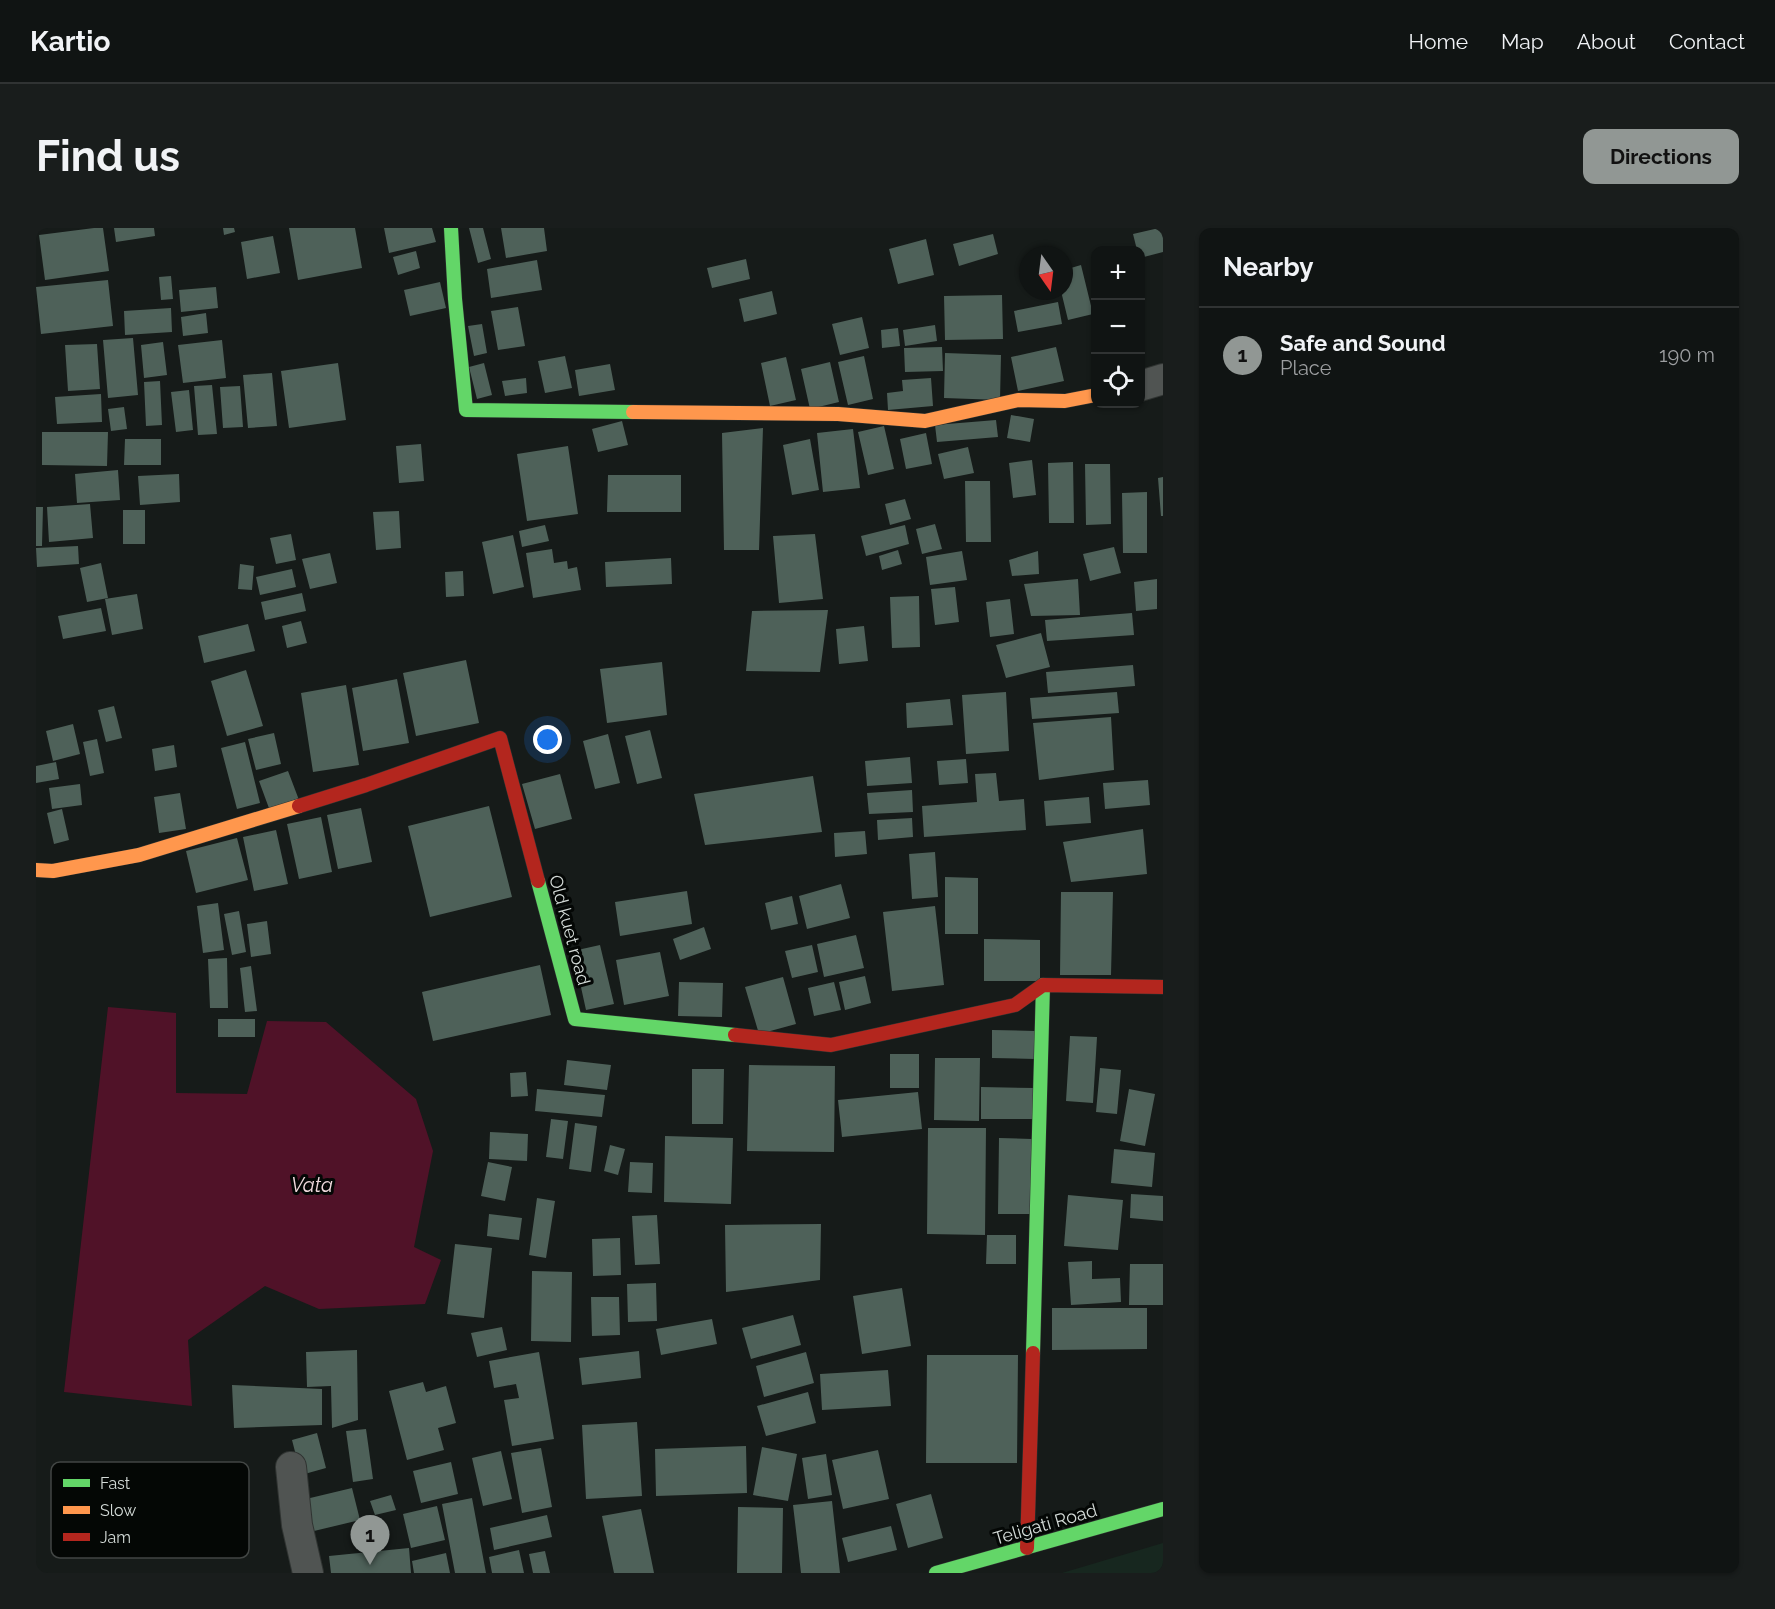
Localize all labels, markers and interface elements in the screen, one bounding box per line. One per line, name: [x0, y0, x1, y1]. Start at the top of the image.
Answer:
text: Kartio: [30, 25, 110, 58]
text: Home: [1409, 29, 1468, 54]
text: Map: [1501, 29, 1544, 54]
text: About: [1577, 29, 1636, 54]
text: Contact: [1669, 29, 1745, 54]
button: Directions: [1583, 129, 1739, 184]
text: Find us: [36, 132, 180, 181]
north arrow: [1019, 246, 1073, 300]
map controls: [1091, 246, 1145, 408]
button: +: [1091, 246, 1145, 300]
text: Nearby: [1223, 252, 1313, 282]
button: −: [1091, 300, 1145, 354]
text: Safe and Sound: [1280, 330, 1446, 356]
text: 1: [1238, 343, 1247, 367]
text: 190 m: [1659, 343, 1715, 367]
button: locate: [1091, 354, 1145, 408]
text: Place: [1280, 356, 1331, 380]
your location: [533, 725, 562, 754]
street label: Old kuet road: [545, 873, 595, 987]
water label: Vata: [291, 1173, 333, 1197]
legend: [51, 1462, 249, 1558]
text: Fast: [100, 1474, 131, 1493]
street label: Teligati Road: [991, 1499, 1099, 1549]
text: Slow: [100, 1501, 136, 1520]
pin: 1: [350, 1516, 390, 1565]
text: Jam: [100, 1528, 131, 1547]

